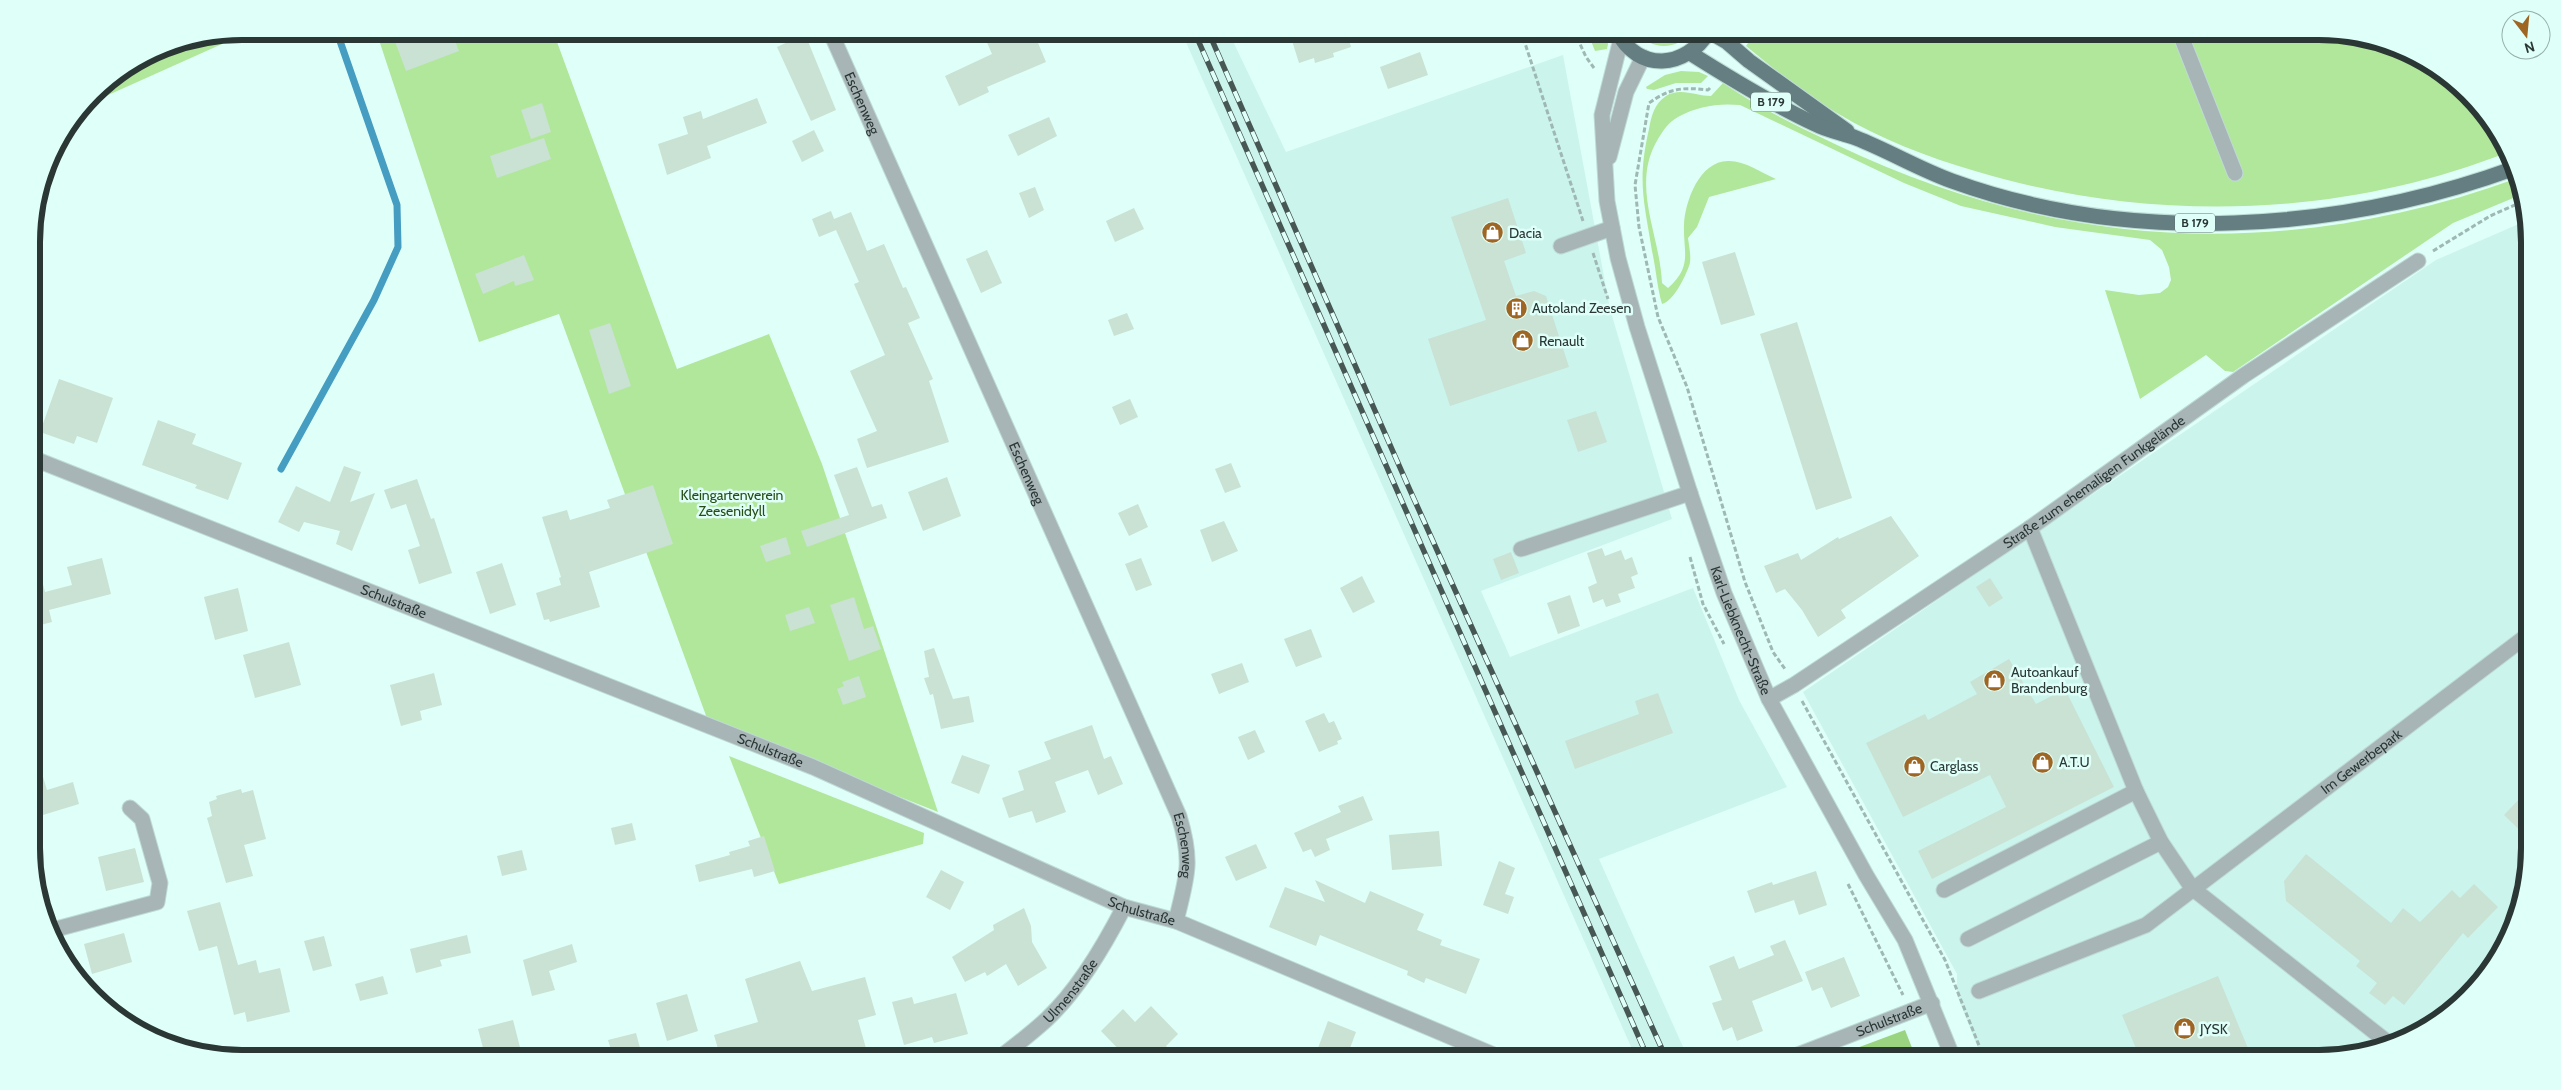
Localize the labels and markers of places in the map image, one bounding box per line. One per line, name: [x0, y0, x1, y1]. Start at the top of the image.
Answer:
shop icon: Dacia: [1481, 221, 1505, 245]
place label: Dacia: [1509, 224, 1542, 242]
building icon: Autoland Zeesen: [1504, 296, 1528, 320]
place label: Autoland Zeesen: [1532, 299, 1632, 317]
shop icon: Renault: [1511, 329, 1535, 353]
place label: Renault: [1539, 332, 1584, 350]
place label: Autoankauf Brandenburg: [2011, 663, 2088, 697]
shop icon: Autoankauf Brandenburg: [1983, 668, 2007, 692]
shop icon: A.T.U: [2031, 750, 2055, 774]
place label: A.T.U: [2059, 753, 2090, 771]
shop icon: Carglass: [1902, 754, 1926, 778]
place label: Carglass: [1930, 757, 1978, 775]
shop icon: JYSK: [2172, 1017, 2196, 1041]
place label: JYSK: [2199, 1020, 2228, 1038]

